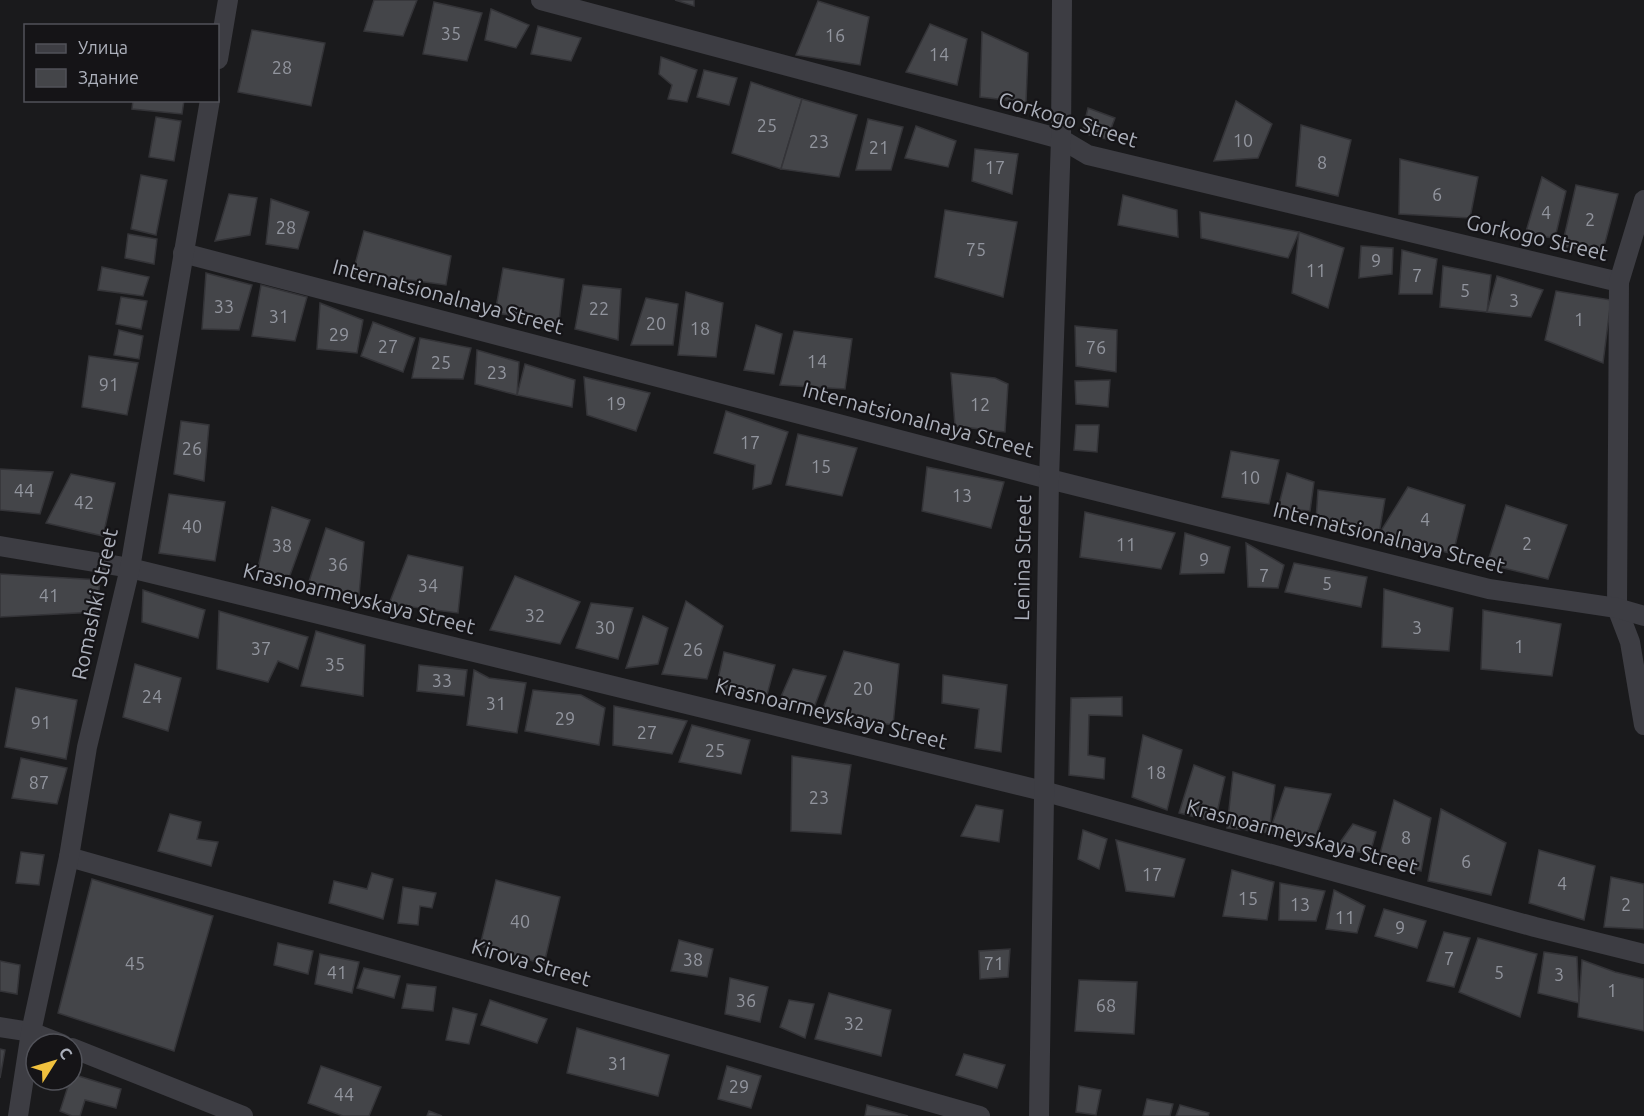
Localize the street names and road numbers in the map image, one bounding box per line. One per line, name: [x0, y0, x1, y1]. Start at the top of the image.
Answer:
street label: Gorkogo Street: [996, 86, 1141, 152]
street label: Gorkogo Street: [1464, 209, 1610, 265]
street label: Internatsionalnaya Street: [330, 254, 566, 338]
street label: Internatsionalnaya Street: [800, 377, 1036, 461]
street label: Lenina Street: [1009, 495, 1035, 621]
street label: Internatsionalnaya Street: [1271, 497, 1508, 577]
street label: Romashki Street: [66, 526, 122, 682]
street label: Krasnoarmeyskaya Street: [241, 558, 478, 638]
street label: Krasnoarmeyskaya Street: [713, 673, 950, 753]
street label: Krasnoarmeyskaya Street: [1184, 794, 1420, 878]
street label: Kirova Street: [469, 934, 594, 991]

